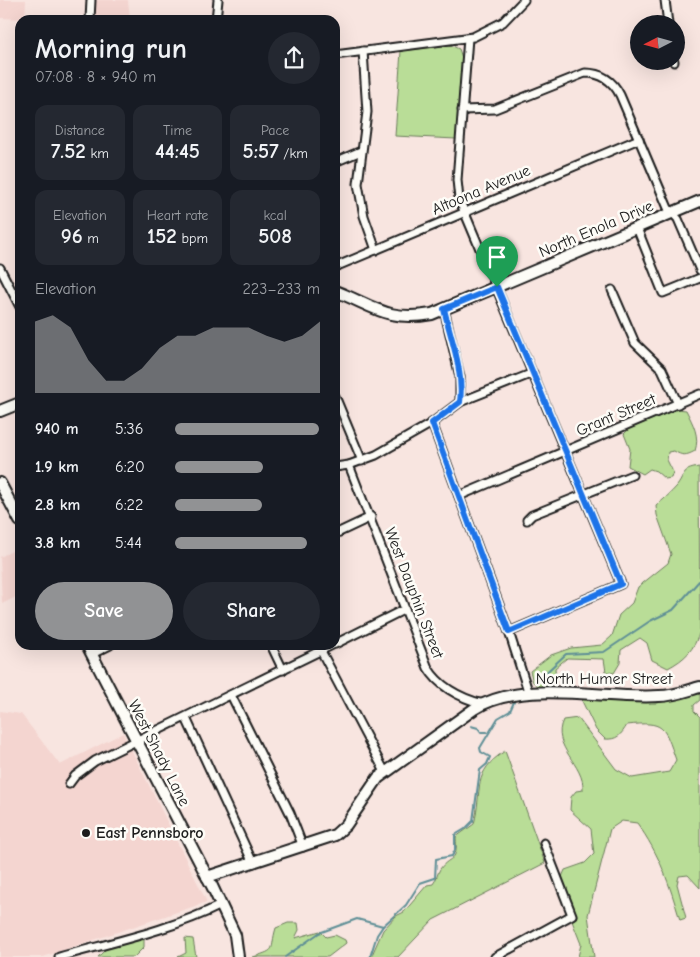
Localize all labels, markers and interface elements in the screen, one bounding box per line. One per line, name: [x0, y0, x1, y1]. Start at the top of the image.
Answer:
north arrow: [630, 15, 685, 70]
map controls: [630, 15, 685, 70]
button: share: [268, 32, 320, 84]
text: Morning run: [35, 33, 187, 65]
text: 07:08 · 8 × 940 m: [35, 68, 156, 86]
text: Distance: [55, 122, 105, 139]
text: Time: [163, 122, 192, 139]
text: Pace: [261, 122, 289, 139]
text: 7.52: [51, 139, 86, 163]
text: 44:45: [155, 139, 200, 163]
text: 5:57: [243, 139, 279, 163]
text: km: [86, 145, 109, 162]
text: /km: [279, 145, 308, 162]
street label: Altoona Avenue: [429, 161, 533, 219]
street label: North Enola Drive: [536, 197, 656, 261]
text: Elevation: [53, 207, 107, 224]
text: Heart rate: [147, 207, 208, 224]
text: kcal: [263, 207, 287, 224]
text: 96: [61, 224, 83, 248]
text: 152: [147, 224, 177, 248]
text: 508: [258, 224, 292, 248]
text: m: [83, 230, 99, 247]
text: bpm: [177, 230, 208, 247]
pin: [476, 236, 518, 287]
icon: arrive: [483, 243, 511, 271]
text: Elevation: [35, 280, 96, 298]
text: 223–233 m: [242, 280, 320, 298]
street label: Grant Street: [574, 390, 659, 440]
text: 940 m: [35, 420, 78, 438]
text: 5:36: [115, 420, 143, 438]
text: 1.9 km: [35, 458, 79, 476]
text: 6:20: [115, 458, 145, 476]
text: 2.8 km: [35, 496, 80, 514]
text: 6:22: [115, 496, 143, 514]
street label: West Dauphin Street: [381, 525, 447, 661]
text: 3.8 km: [35, 534, 80, 552]
text: 5:44: [115, 534, 142, 552]
button: Save: [35, 582, 173, 640]
button: Share: [183, 582, 320, 640]
street label: North Humer Street: [536, 670, 673, 688]
street label: West Shady Lane: [124, 697, 194, 809]
place label: East Pennsboro: [96, 824, 203, 842]
marker: East Pennsboro: [80, 827, 92, 839]

